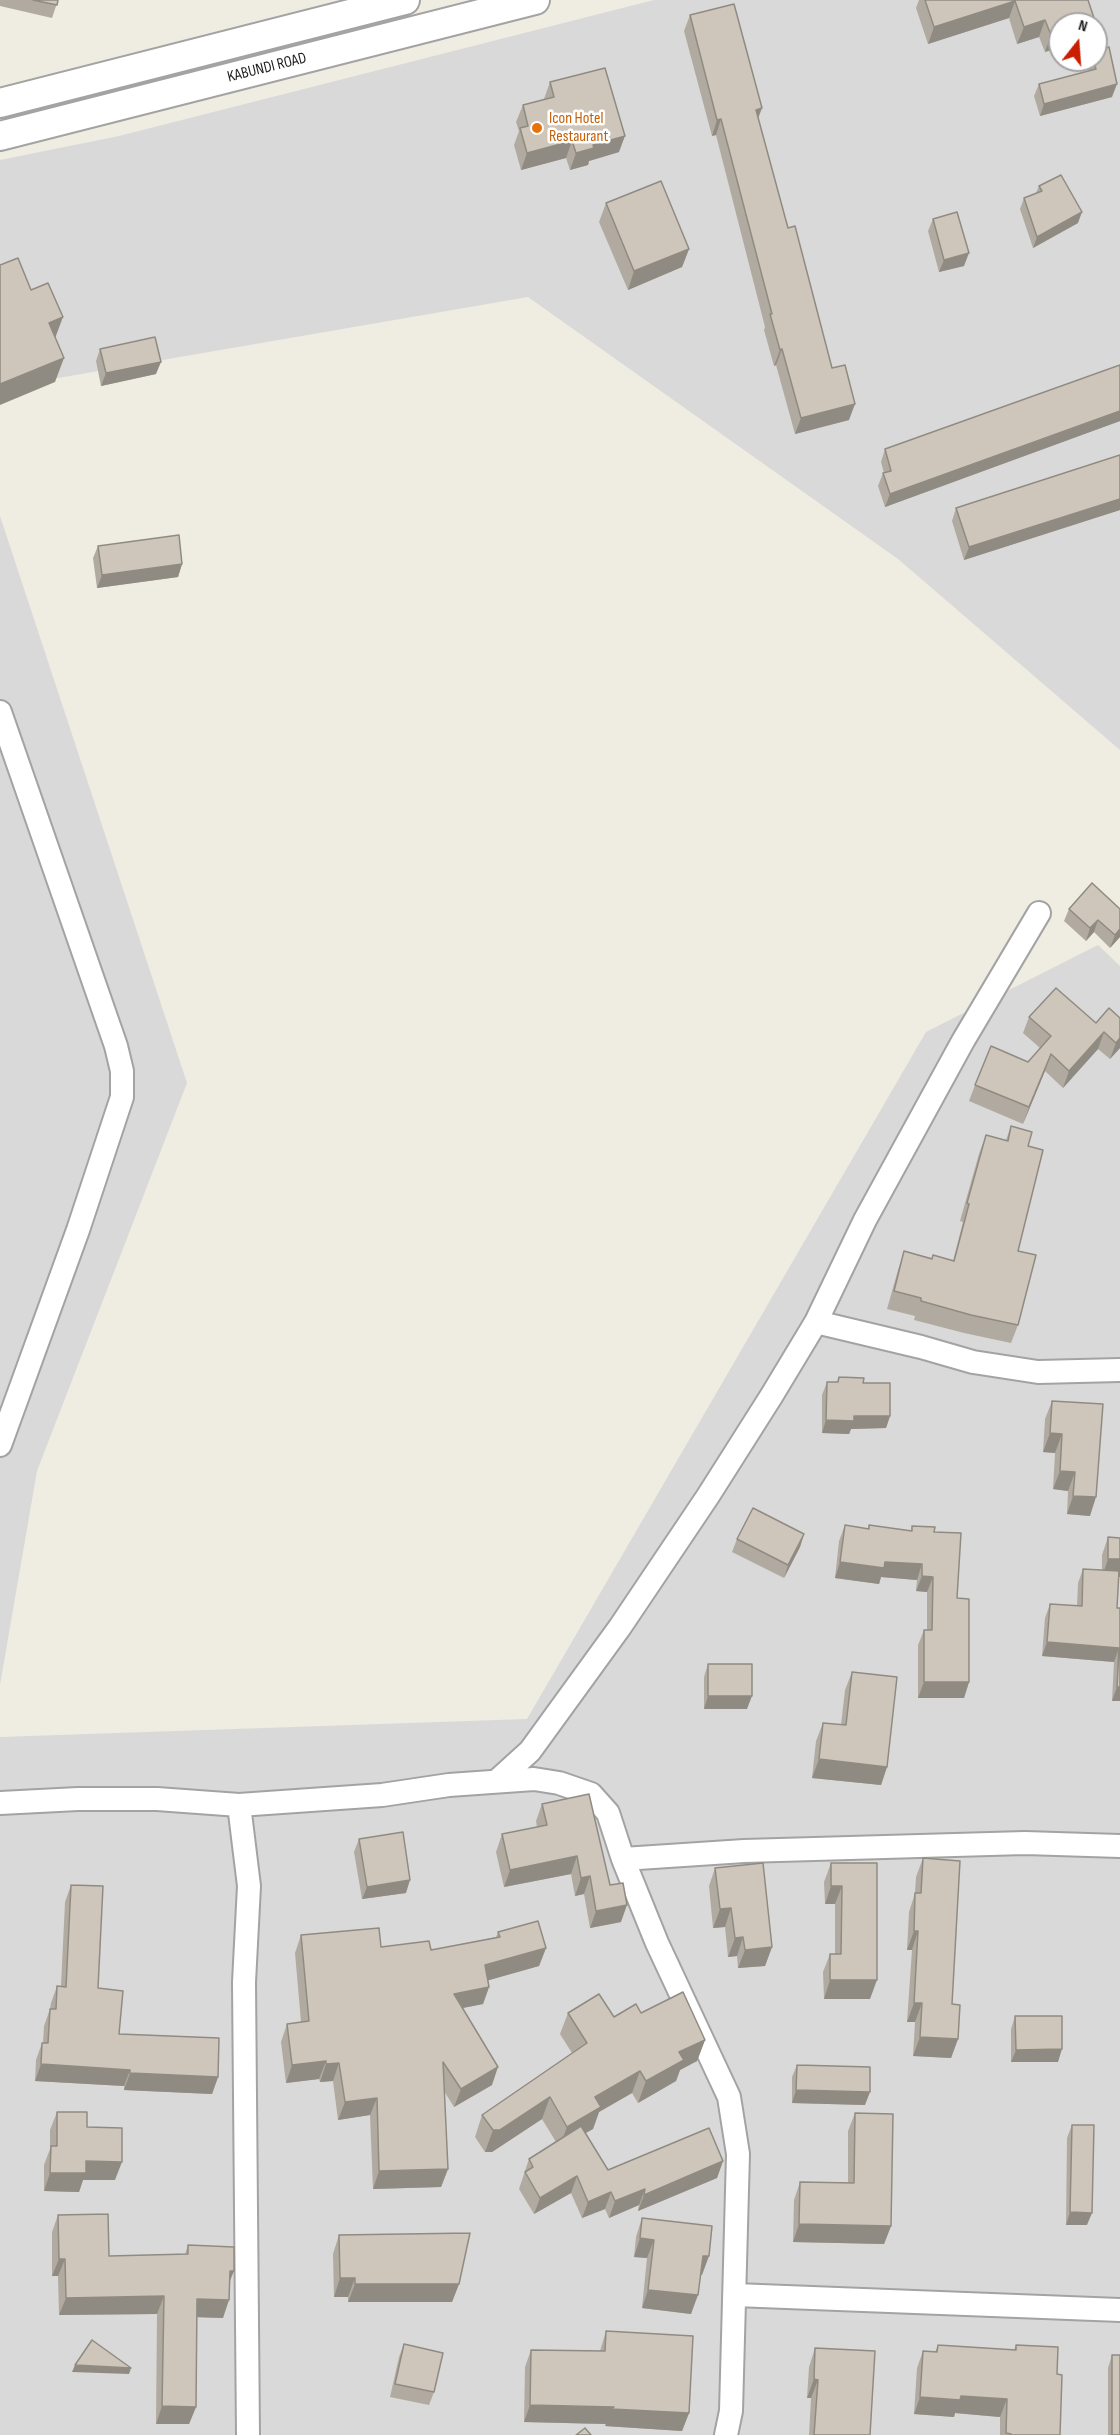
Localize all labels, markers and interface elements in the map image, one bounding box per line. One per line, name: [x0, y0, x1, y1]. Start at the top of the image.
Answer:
north arrow: [1048, 12, 1108, 72]
text: N: [1076, 16, 1090, 37]
street label: KABUNDI ROAD: [226, 49, 308, 87]
place label: Icon Hotel Restaurant: [549, 109, 608, 147]
marker: Icon Hotel Restaurant: [530, 121, 544, 135]

